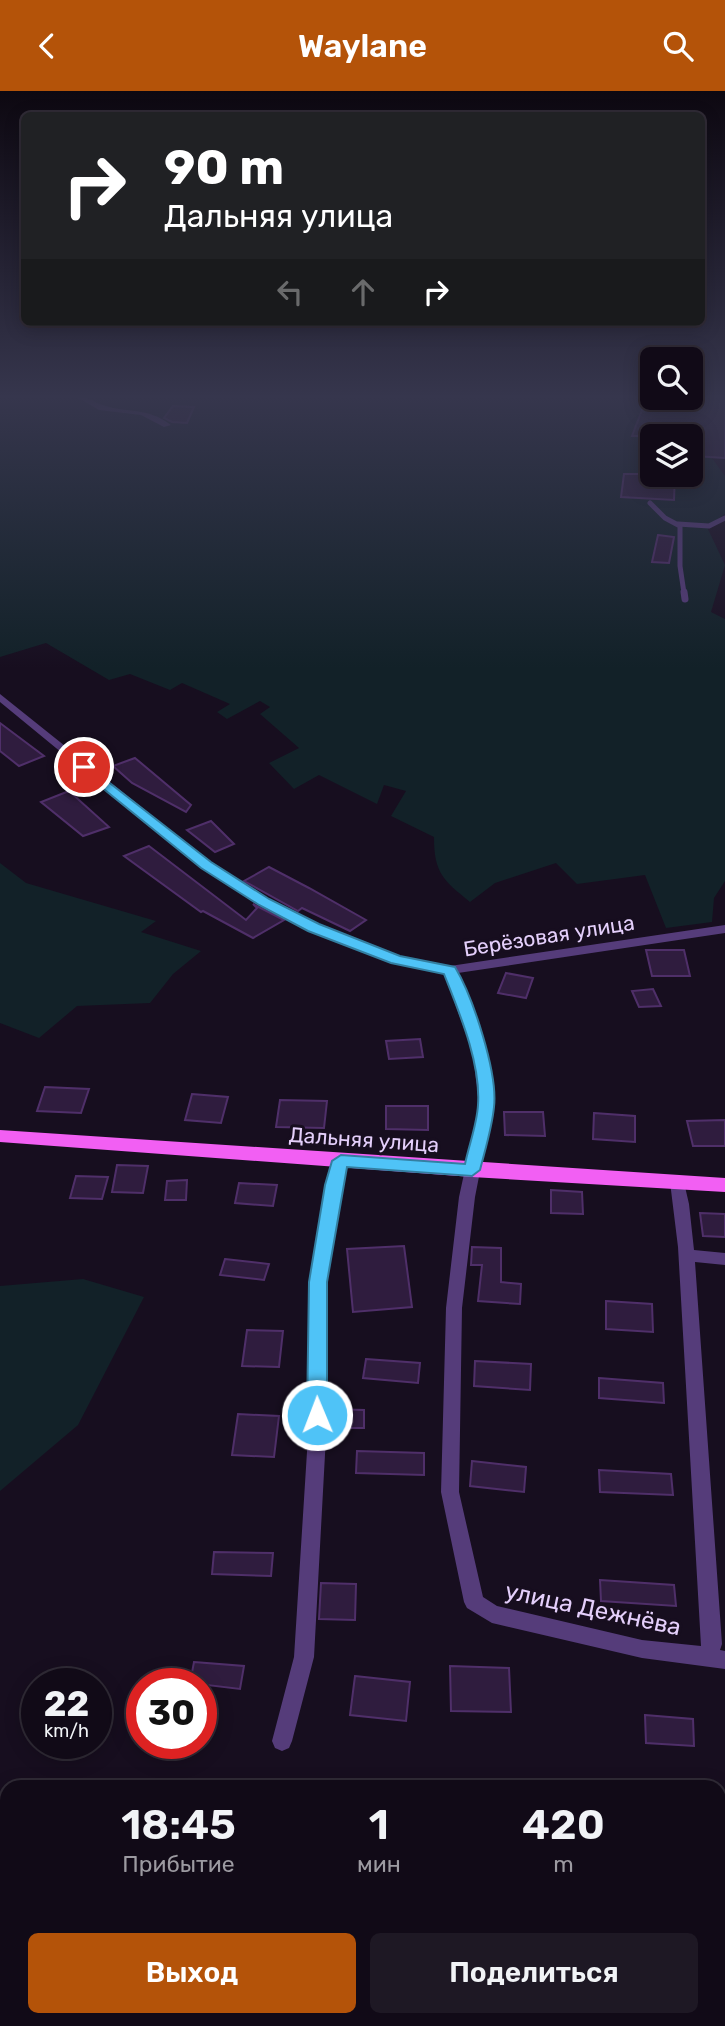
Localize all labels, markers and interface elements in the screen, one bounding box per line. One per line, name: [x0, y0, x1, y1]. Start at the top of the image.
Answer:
icon: back: [28, 27, 66, 65]
text: Waylane: [298, 27, 427, 65]
icon: search: [659, 27, 697, 65]
text: 90 m: [164, 138, 284, 196]
icon: right: [49, 140, 140, 231]
text: Дальняя улица: [164, 197, 393, 235]
icon: left: [271, 273, 309, 311]
icon: ahead: [344, 273, 382, 311]
icon: right: [417, 273, 455, 311]
map controls: [640, 347, 703, 487]
button: search: [640, 347, 703, 410]
button: layers: [640, 424, 703, 487]
pin: [54, 737, 114, 797]
icon: arrive: [65, 748, 103, 786]
street label: Берёзовая улица: [462, 910, 636, 961]
street label: Дальняя улица: [288, 1122, 440, 1157]
position arrow: [280, 1378, 354, 1452]
street label: улица Дежнёва: [502, 1577, 684, 1641]
speed limit sign: 30: [126, 1668, 217, 1759]
text: 22: [44, 1683, 89, 1725]
text: km/h: [44, 1720, 89, 1742]
text: 18:45: [121, 1800, 236, 1850]
text: 1: [369, 1800, 389, 1850]
text: 420: [522, 1800, 605, 1850]
text: Прибытие: [122, 1850, 235, 1878]
text: мин: [357, 1850, 401, 1878]
text: m: [553, 1850, 574, 1878]
button: Выход: [28, 1933, 356, 2013]
button: Поделиться: [370, 1933, 698, 2013]

